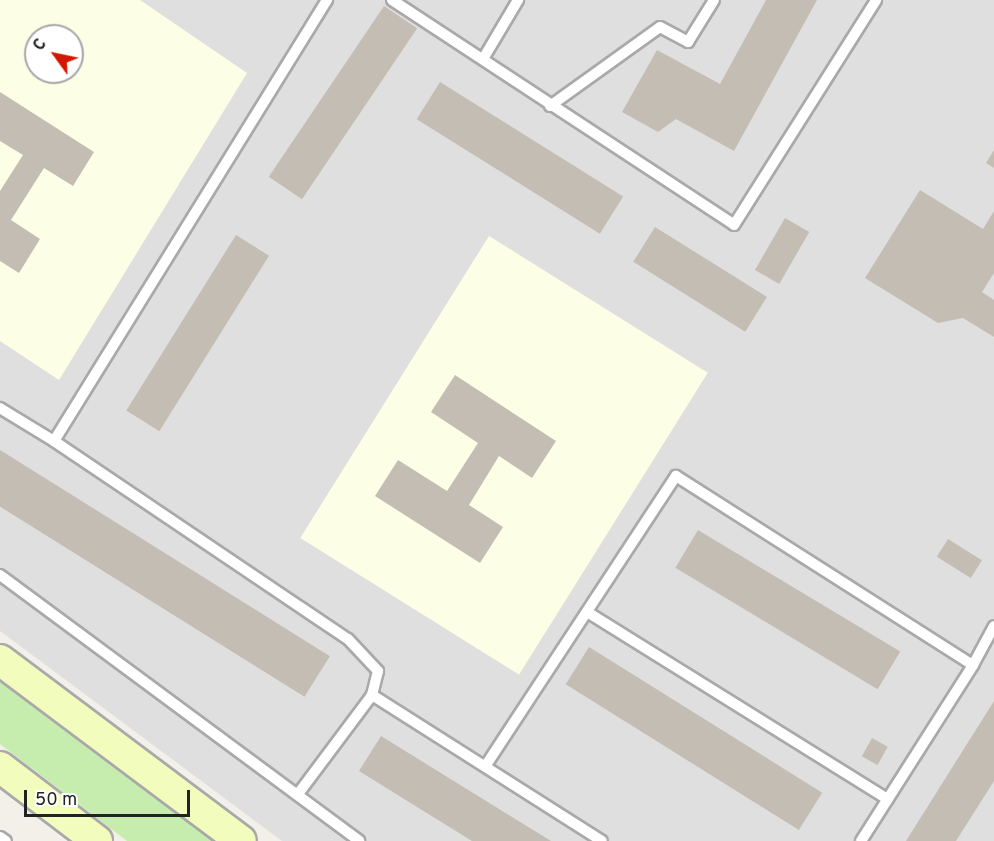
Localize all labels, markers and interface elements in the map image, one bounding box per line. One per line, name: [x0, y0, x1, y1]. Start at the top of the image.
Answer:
north arrow: [24, 24, 84, 84]
text: С: [29, 36, 52, 55]
scale bar: [27, 778, 194, 816]
text: 50 m: [35, 789, 77, 812]

